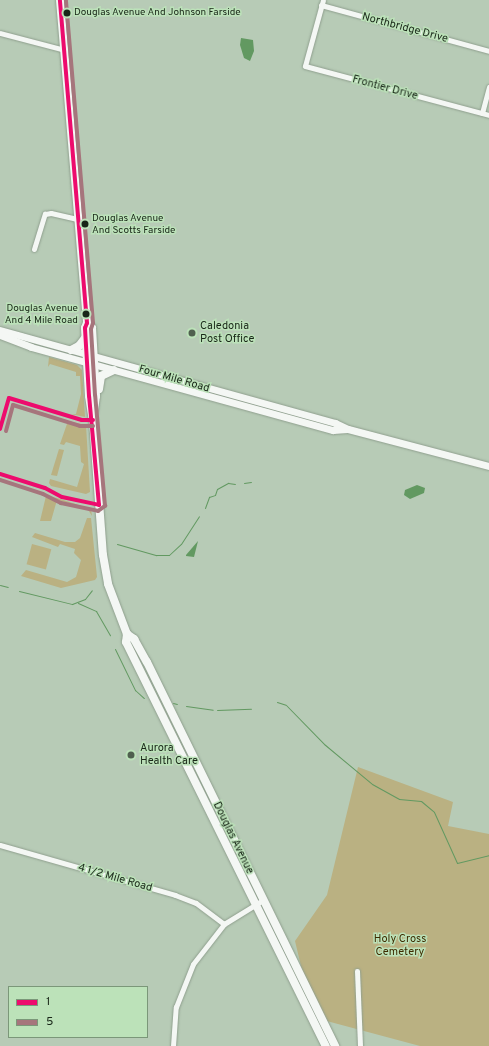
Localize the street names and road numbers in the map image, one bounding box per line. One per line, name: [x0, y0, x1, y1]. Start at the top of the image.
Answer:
street label: Northbridge Drive: [361, 10, 449, 46]
street label: Frontier Drive: [351, 73, 419, 103]
street label: Four Mile Road: [137, 363, 211, 395]
street label: Douglas Avenue: [210, 800, 256, 876]
street label: 4 1/2 Mile Road: [76, 861, 154, 895]

